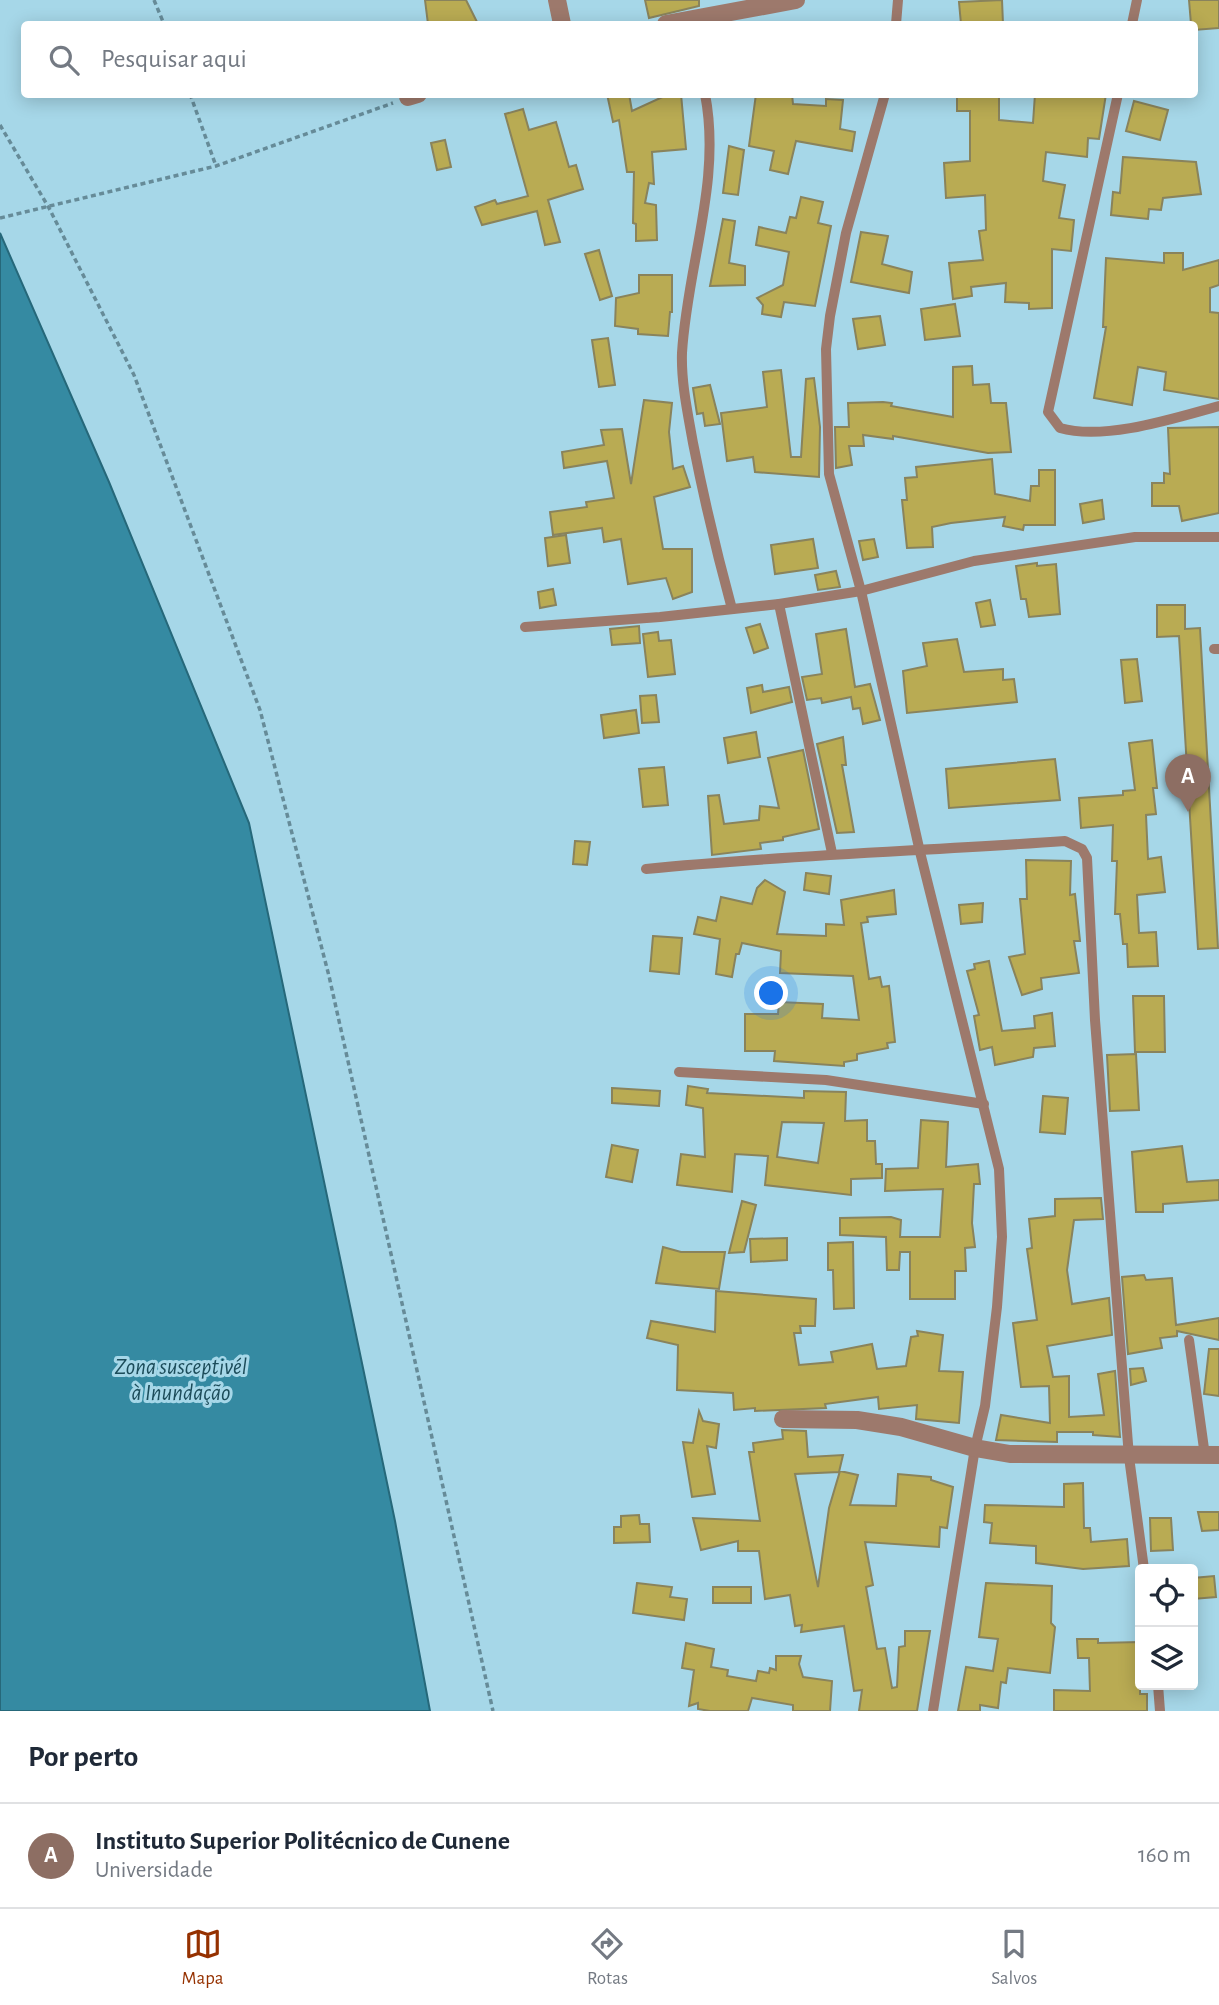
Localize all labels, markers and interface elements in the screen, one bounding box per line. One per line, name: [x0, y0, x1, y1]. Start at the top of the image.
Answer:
search box: [21, 21, 1198, 98]
icon: search: [45, 41, 83, 79]
text: Pesquisar aqui: [101, 46, 247, 72]
pin: A: [1165, 754, 1211, 812]
your location: [754, 976, 788, 1010]
water label: Zona susceptivél à Inundação: [115, 1356, 248, 1405]
map controls: [1135, 1564, 1198, 1690]
button: locate: [1135, 1564, 1198, 1627]
button: layers: [1135, 1627, 1198, 1690]
text: Por perto: [28, 1742, 138, 1772]
text: Instituto Superior Politécnico de Cunene: [95, 1828, 510, 1854]
text: A: [44, 1844, 58, 1867]
text: 160 m: [1138, 1844, 1191, 1867]
text: Universidade: [95, 1859, 213, 1882]
tab: Mapa: [182, 1925, 224, 1990]
tab: Rotas: [587, 1925, 628, 1990]
tab: Salvos: [991, 1925, 1037, 1990]

